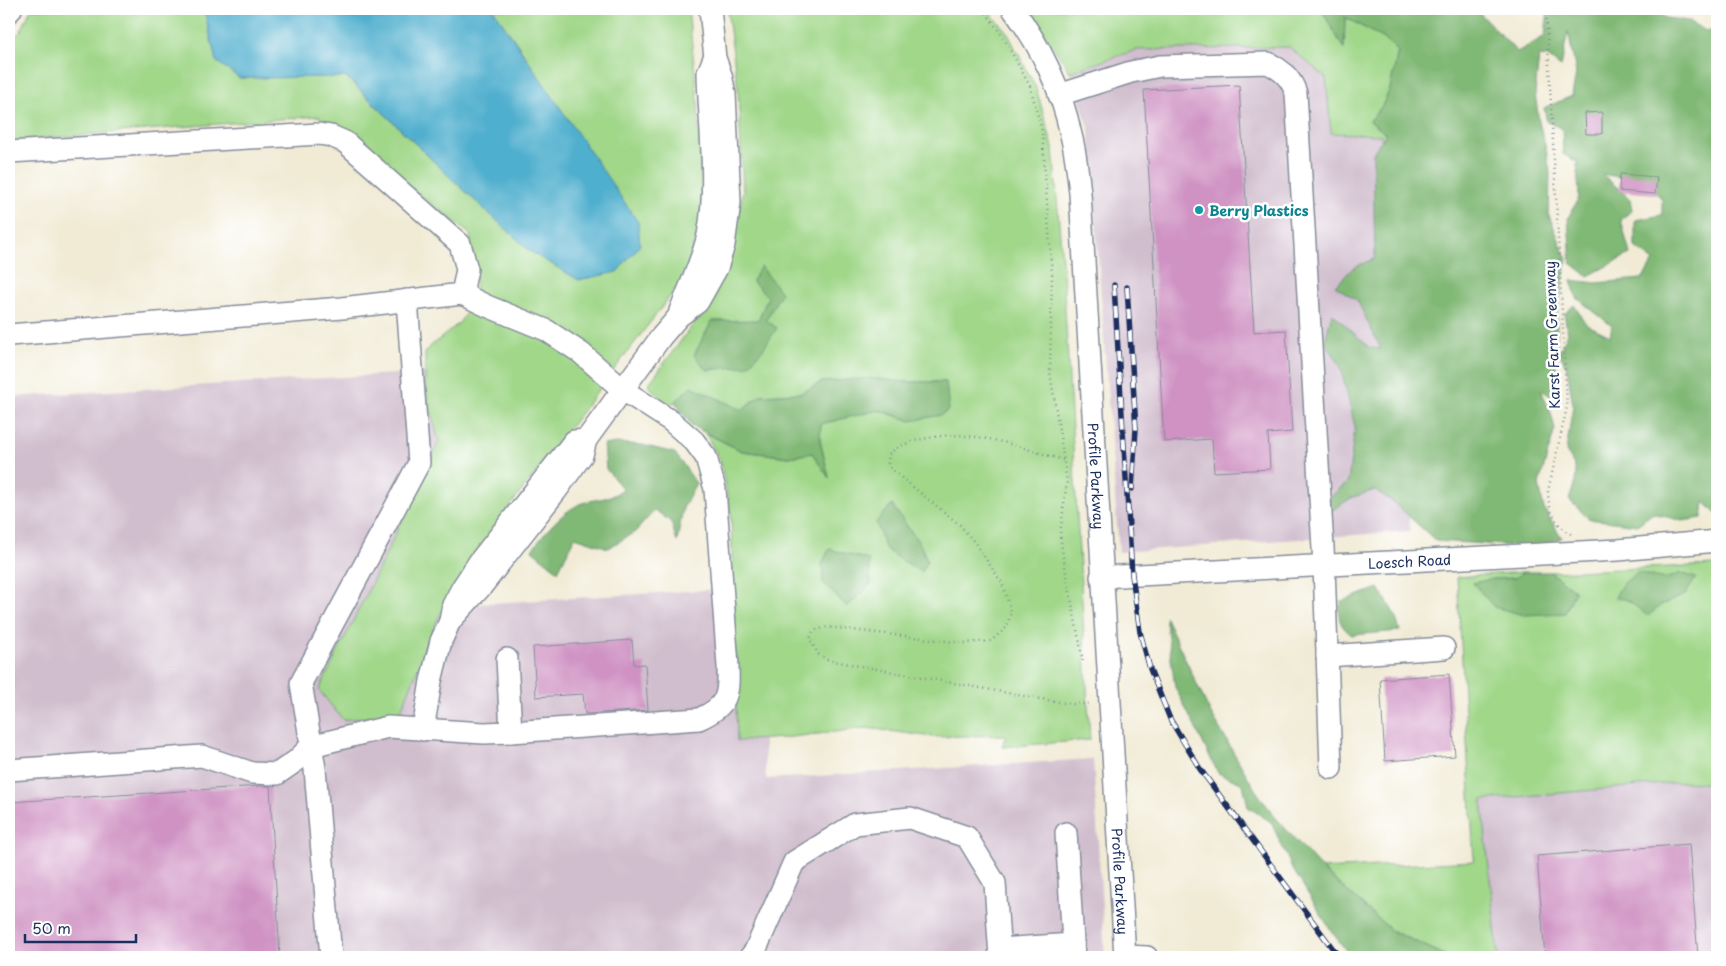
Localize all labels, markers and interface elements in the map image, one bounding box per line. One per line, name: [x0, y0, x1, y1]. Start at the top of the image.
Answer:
place label: Berry Plastics: [1209, 200, 1309, 221]
marker: Berry Plastics: [1193, 204, 1205, 216]
street label: Karst Farm Greenway: [1539, 261, 1565, 409]
street label: Profile Parkway: [1083, 422, 1110, 530]
street label: Loesch Road: [1367, 548, 1452, 574]
street label: Profile Parkway: [1107, 827, 1134, 935]
scale bar: [25, 911, 136, 943]
text: 50 m: [32, 916, 71, 939]

